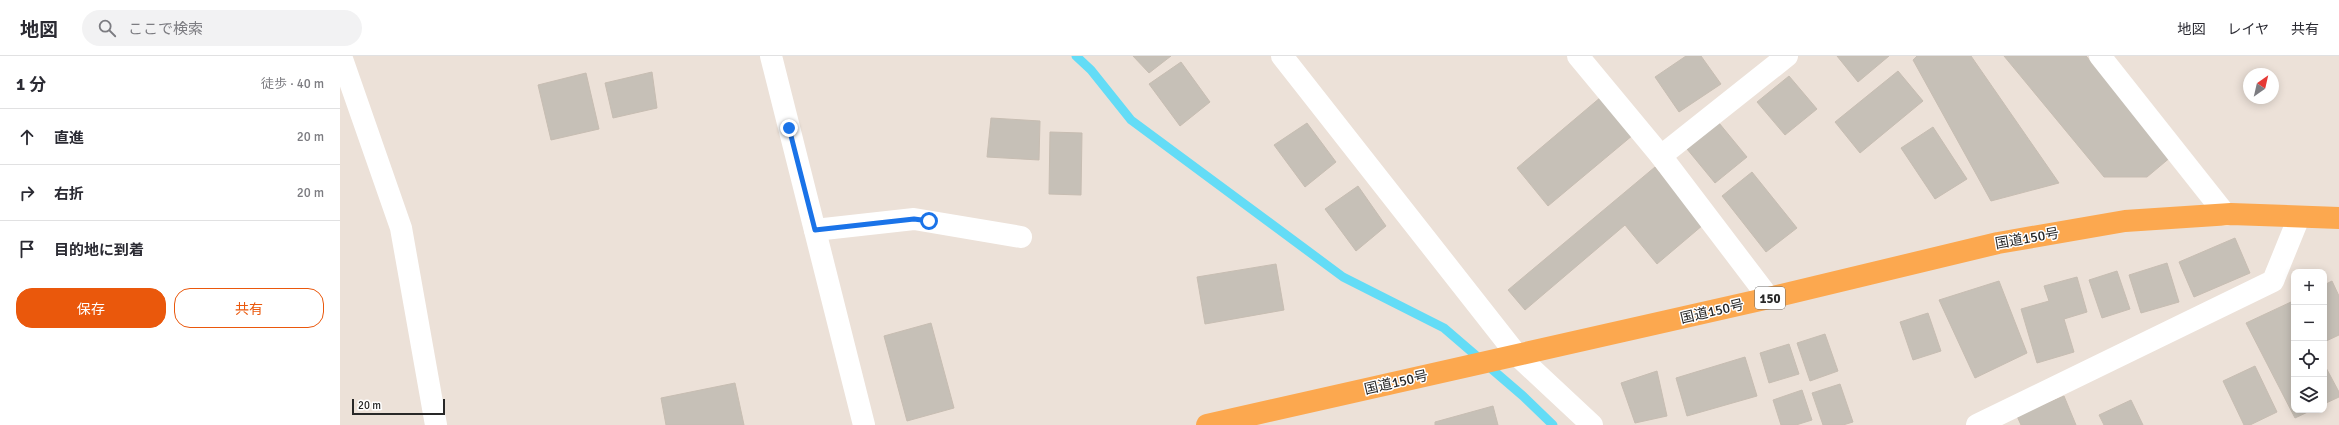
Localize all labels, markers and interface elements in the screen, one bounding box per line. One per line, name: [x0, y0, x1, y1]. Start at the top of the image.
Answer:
search box: [82, 10, 362, 46]
icon: search: [96, 17, 118, 39]
text: 地図: [20, 18, 58, 42]
text: ここで検索: [128, 20, 203, 38]
text: 地図: [2177, 21, 2205, 38]
text: レイヤ: [2227, 21, 2269, 38]
text: 共有: [2291, 21, 2319, 38]
north arrow: [2243, 68, 2279, 104]
text: 1 分: [16, 74, 46, 95]
text: 徒歩 · 40 m: [261, 76, 324, 92]
route end: [780, 119, 798, 137]
icon: ahead: [16, 126, 38, 148]
text: 直進: [54, 129, 84, 147]
text: 20 m: [297, 129, 324, 145]
icon: right: [16, 182, 38, 204]
text: 右折: [54, 185, 84, 203]
text: 20 m: [297, 185, 324, 201]
route start: [920, 212, 938, 230]
street label: 国道150号: [1994, 225, 2060, 252]
icon: arrive: [16, 238, 38, 260]
text: 目的地に到着: [54, 241, 144, 259]
map controls: [2291, 269, 2327, 413]
button: +: [2291, 269, 2327, 305]
road number: 150: [1755, 287, 1785, 309]
button: 保存: [16, 288, 166, 328]
button: 共有: [174, 288, 324, 328]
street label: 国道150号: [1679, 296, 1746, 327]
button: −: [2291, 305, 2327, 341]
button: locate: [2291, 341, 2327, 377]
street label: 国道150号: [1363, 367, 1430, 398]
button: layers: [2291, 377, 2327, 413]
scale bar: [352, 397, 445, 416]
text: 20 m: [358, 399, 381, 412]

